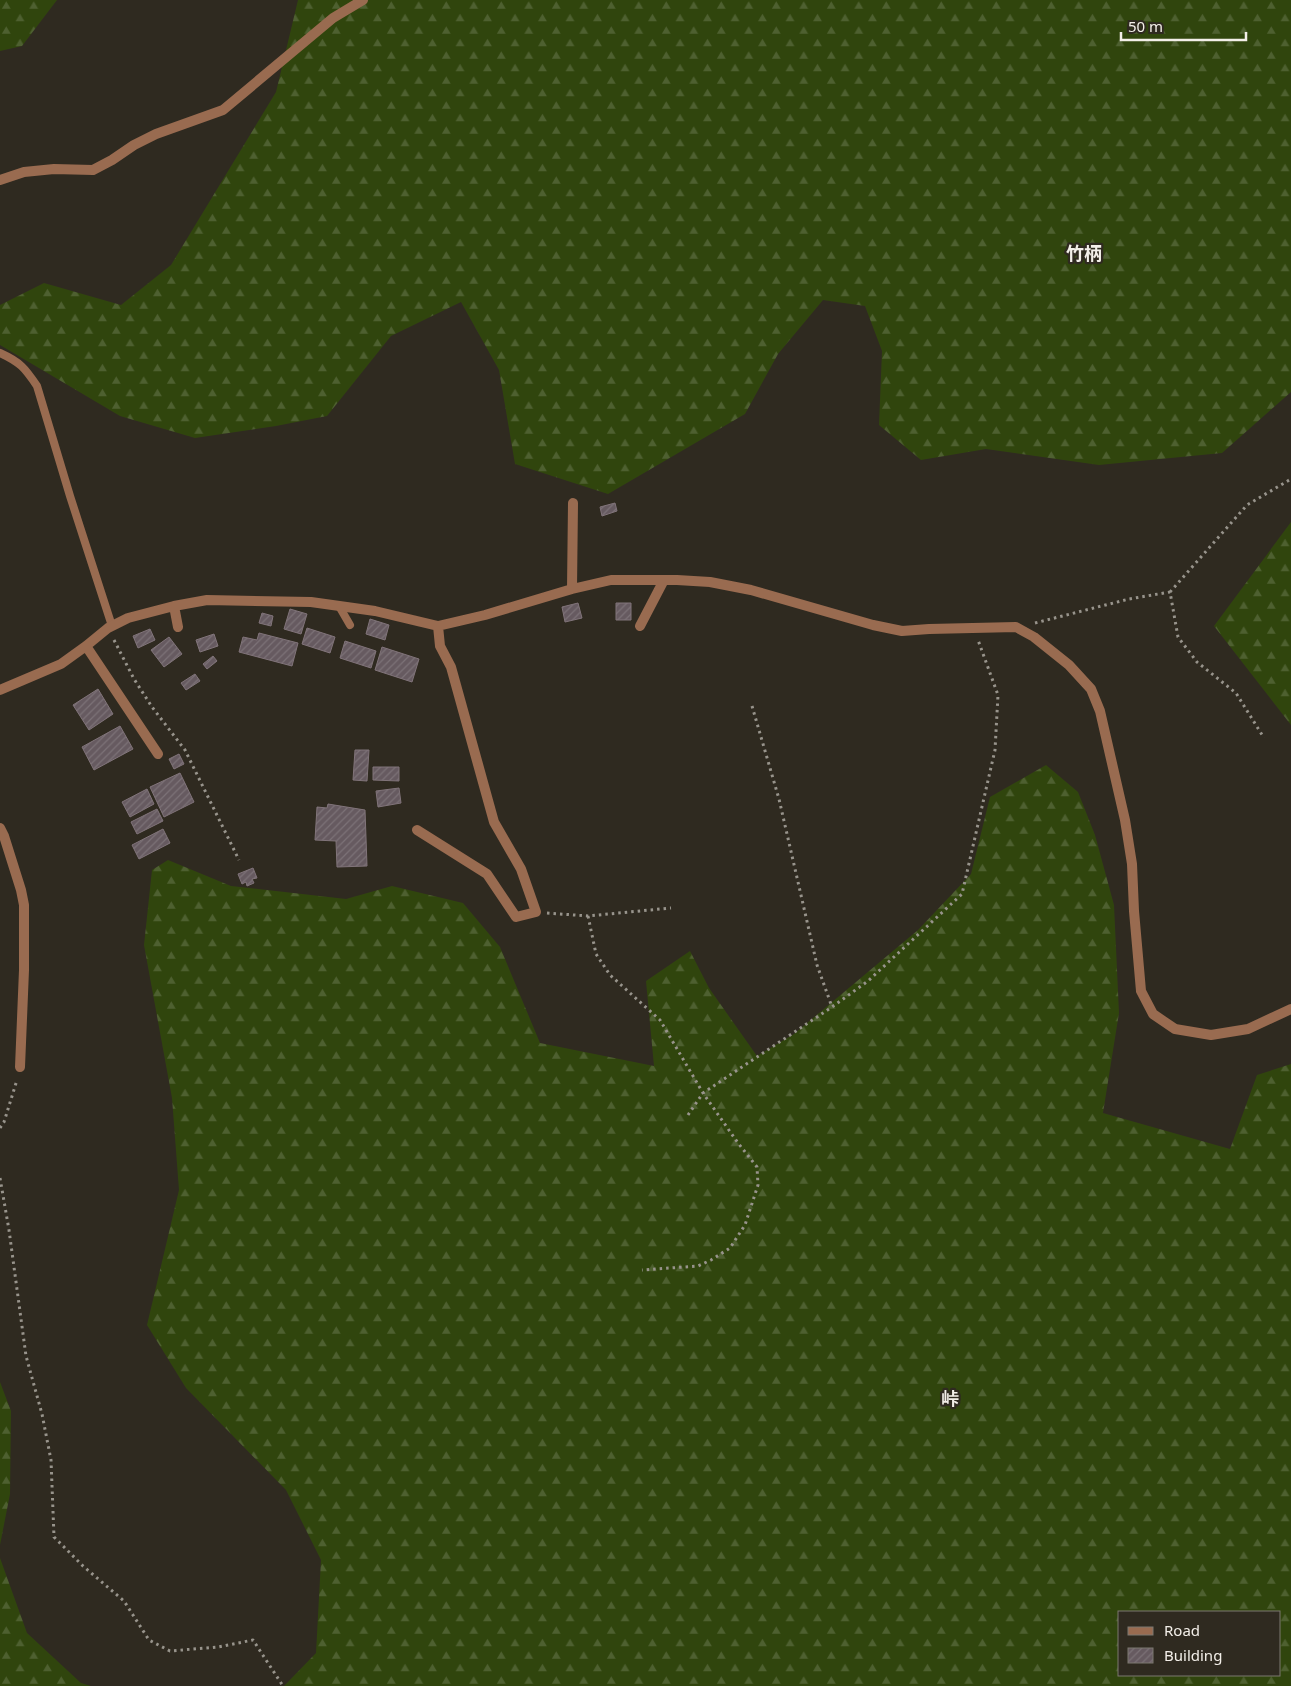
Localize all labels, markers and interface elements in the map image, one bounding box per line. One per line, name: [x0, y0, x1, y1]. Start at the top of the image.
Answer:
scale bar: [1121, 10, 1246, 42]
text: 50 m: [1128, 16, 1163, 36]
district label: 竹柄: [1066, 241, 1102, 265]
district label: 峠: [941, 1386, 959, 1410]
legend: [1118, 1611, 1281, 1676]
text: Road: [1164, 1620, 1200, 1640]
text: Building: [1164, 1645, 1222, 1665]

